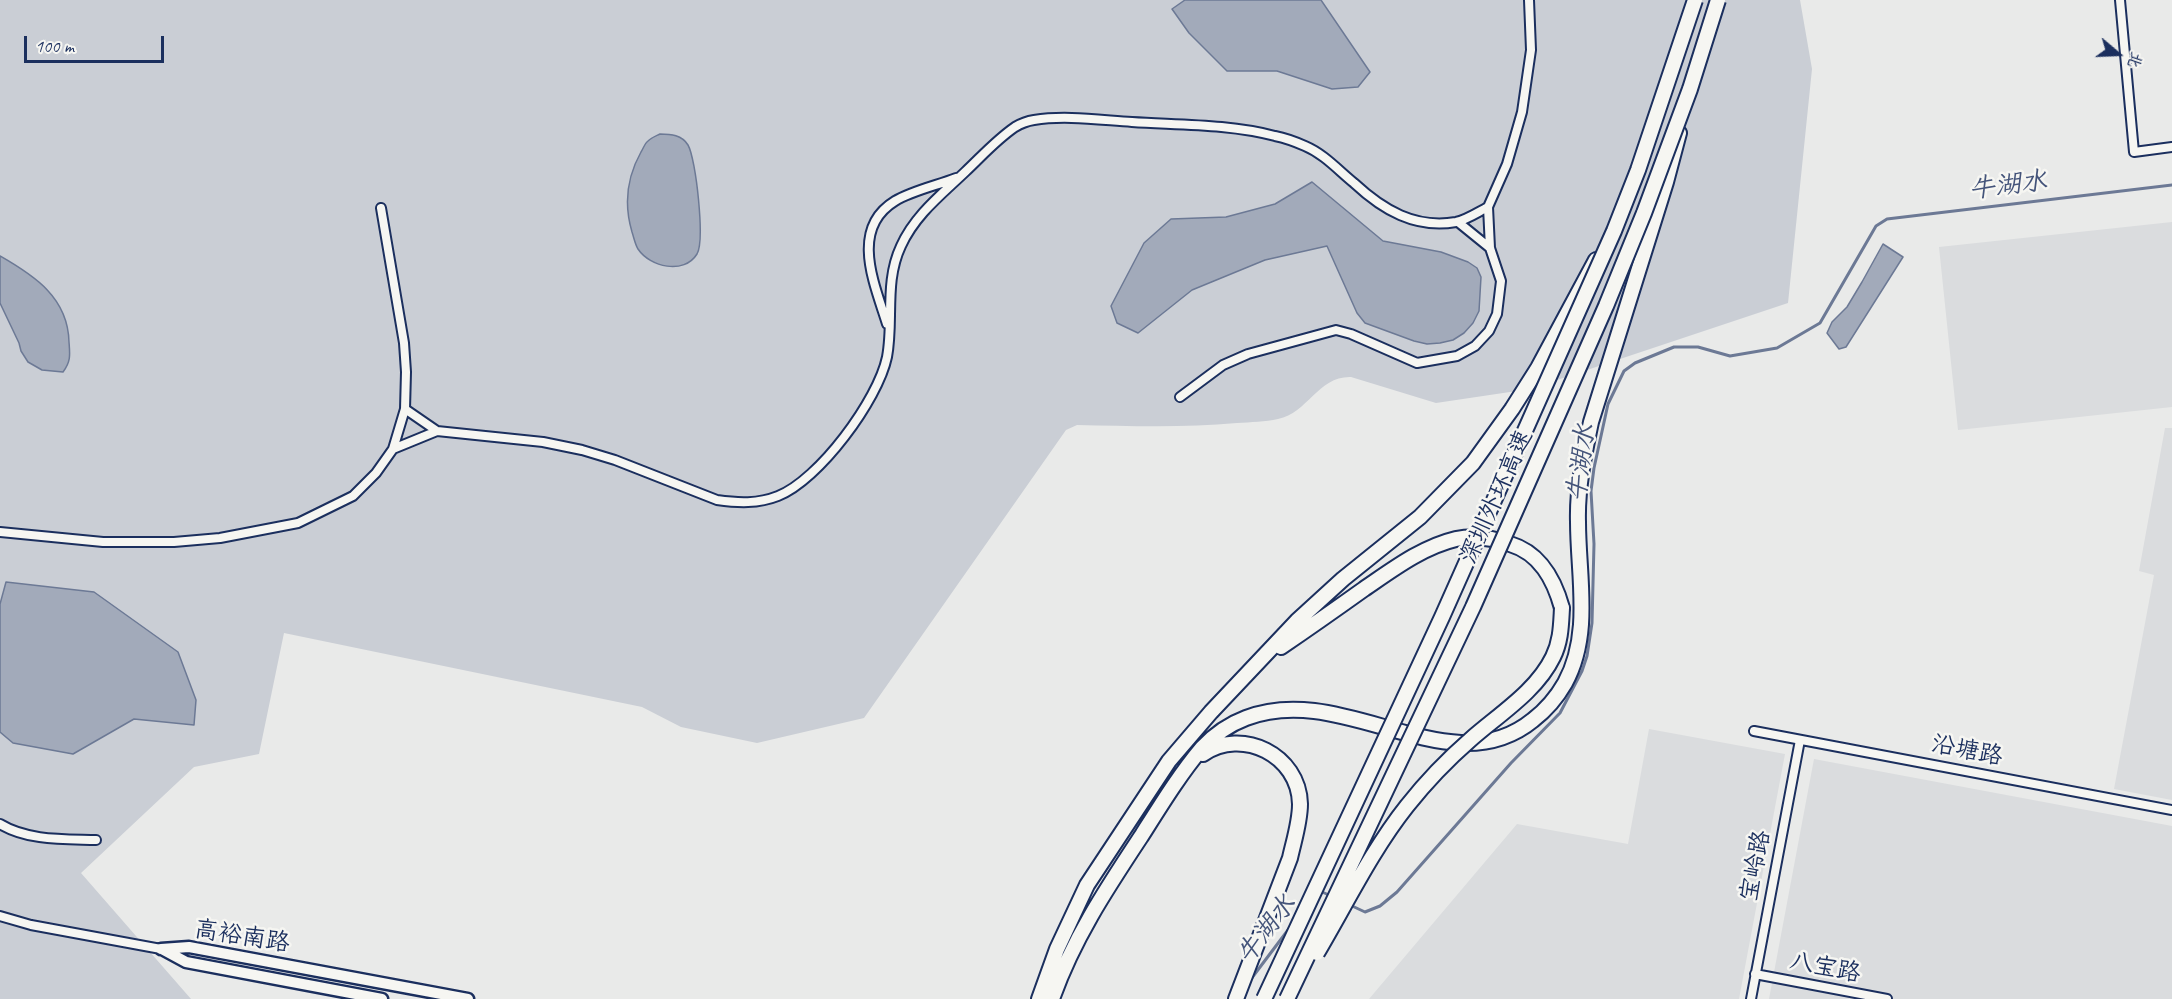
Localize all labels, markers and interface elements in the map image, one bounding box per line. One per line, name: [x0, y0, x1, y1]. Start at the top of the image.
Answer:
scale bar: [27, 24, 166, 62]
north arrow: [2088, 24, 2148, 84]
text: 100 m: [35, 35, 74, 57]
text: 北: [2123, 49, 2147, 71]
water label: 牛湖水: [1967, 166, 2049, 206]
water label: 牛湖水: [1562, 422, 1602, 504]
street label: 深圳外环高速: [1455, 425, 1539, 569]
street label: 沿塘路: [1929, 730, 2005, 772]
street label: 宝岭路: [1735, 828, 1777, 904]
water label: 牛湖水: [1231, 890, 1303, 970]
street label: 高裕南路: [192, 915, 292, 959]
street label: 八宝路: [1787, 947, 1863, 989]

